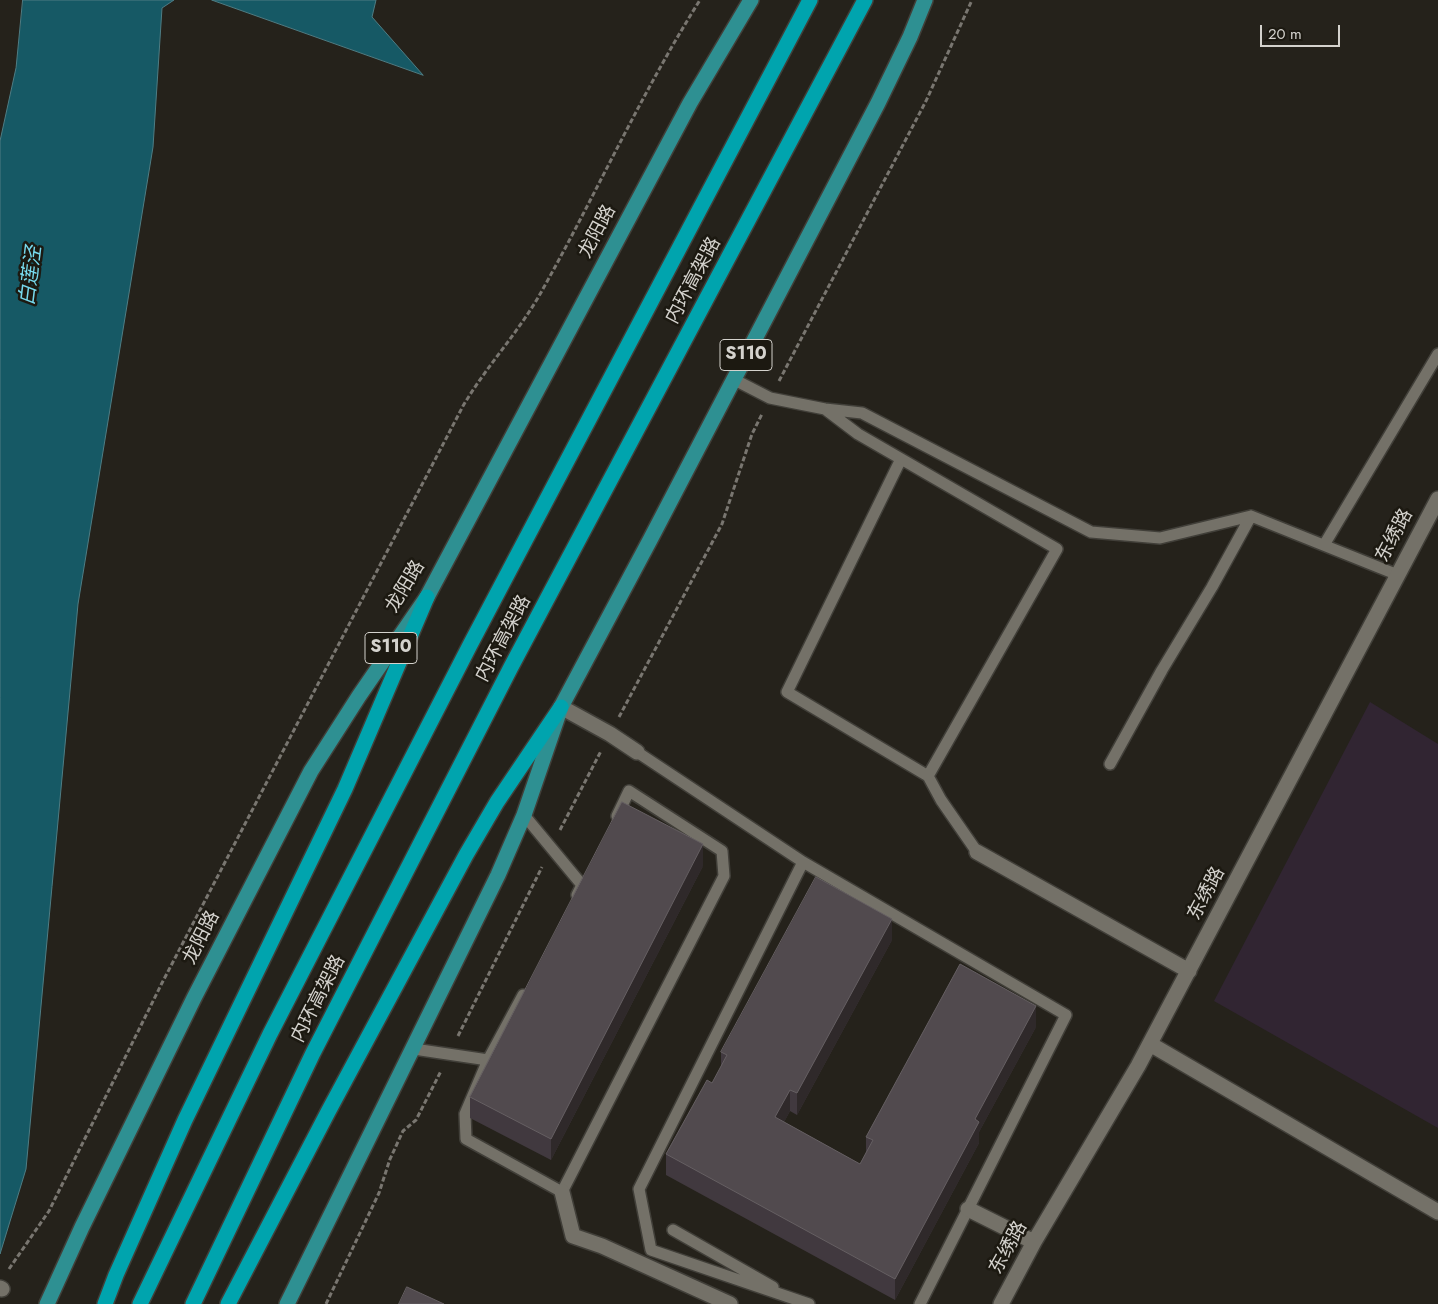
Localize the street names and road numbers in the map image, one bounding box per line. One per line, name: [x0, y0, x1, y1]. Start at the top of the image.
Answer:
street label: 龙阳路: [575, 201, 621, 263]
street label: 内环高架路: [662, 234, 726, 328]
road number: S110: [720, 340, 772, 370]
street label: 东绣路: [1372, 505, 1418, 567]
street label: 龙阳路: [382, 557, 430, 617]
street label: 内环高架路: [472, 592, 536, 686]
road number: S110: [365, 632, 417, 664]
street label: 东绣路: [1184, 863, 1230, 925]
street label: 龙阳路: [179, 907, 225, 969]
street label: 内环高架路: [287, 952, 351, 1046]
street label: 东绣路: [985, 1218, 1033, 1278]

